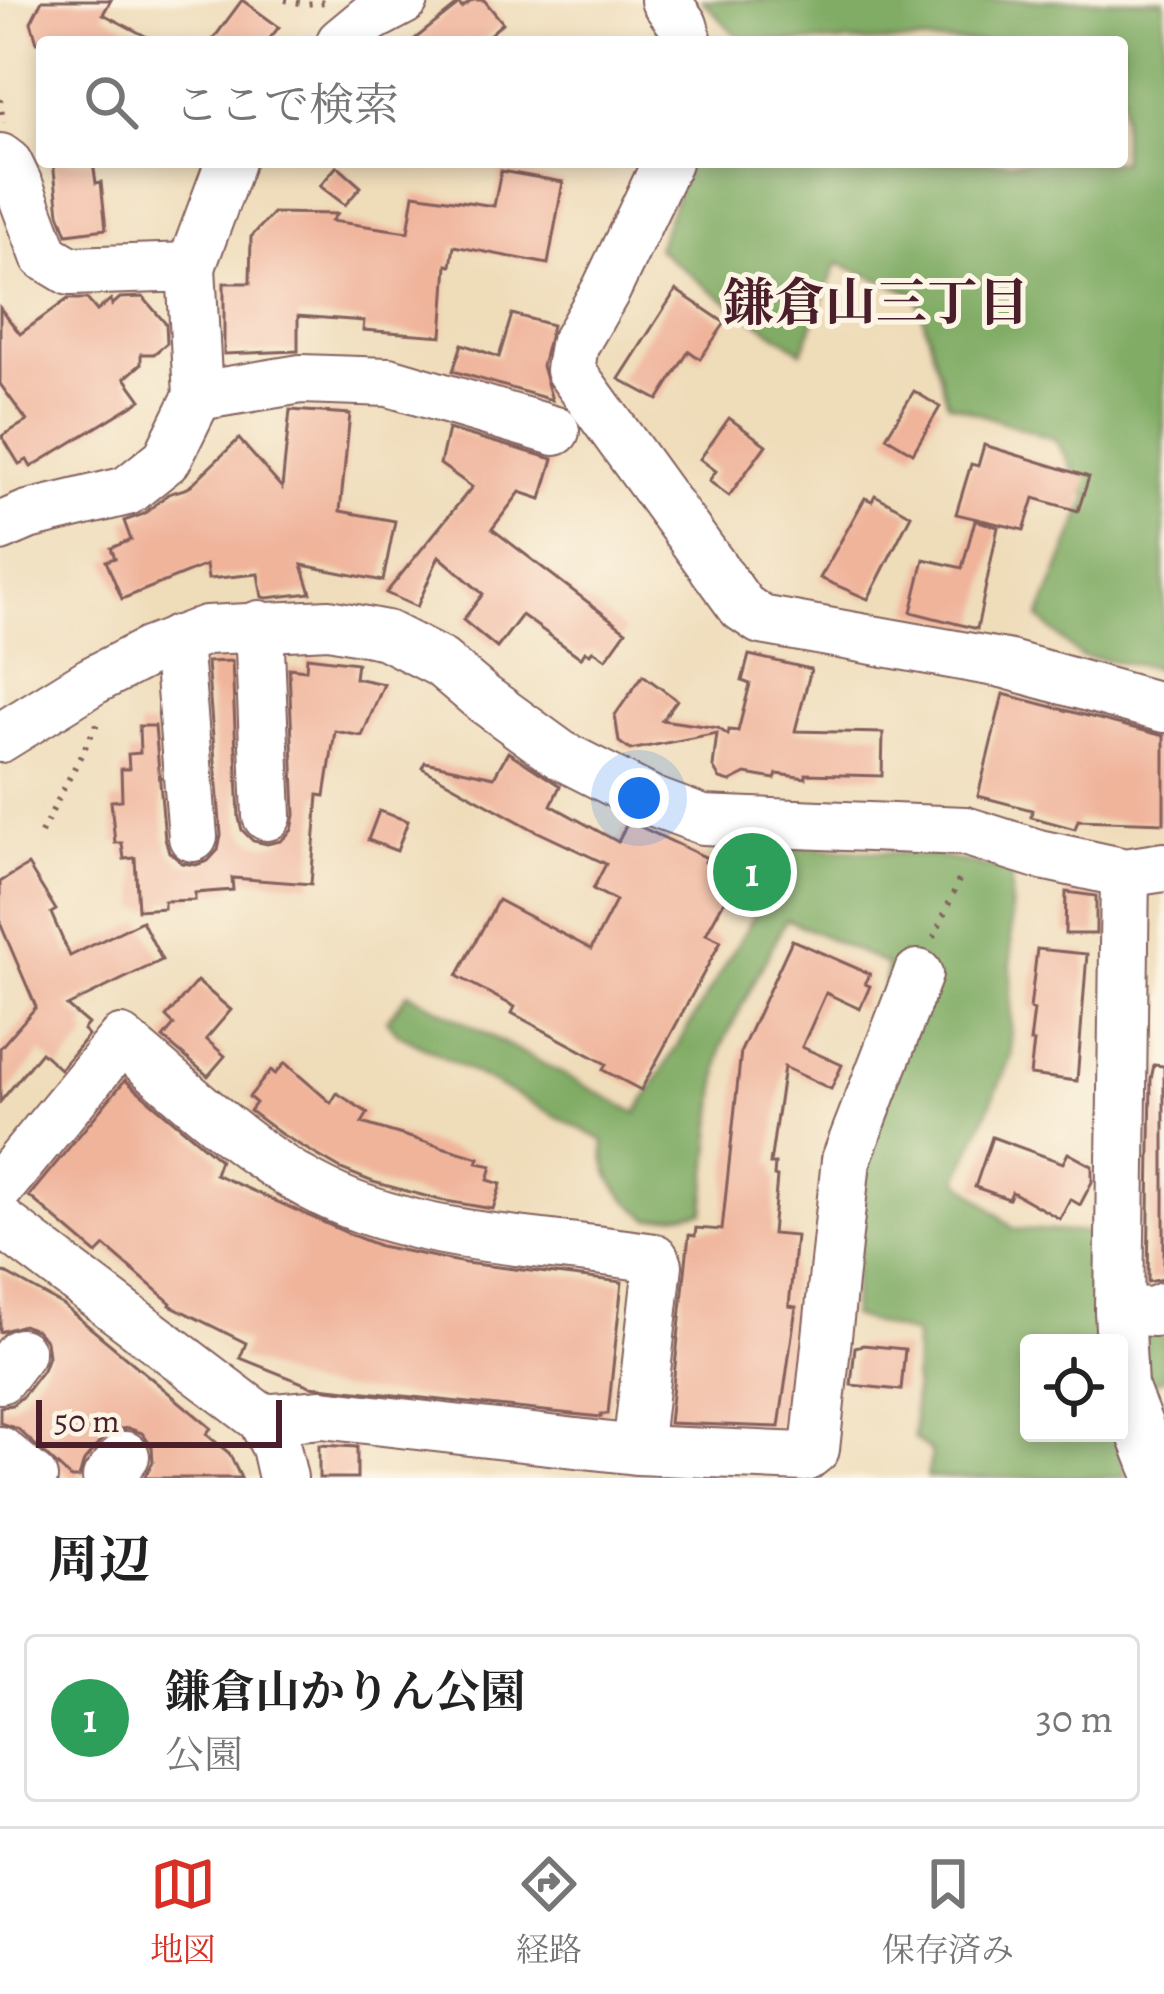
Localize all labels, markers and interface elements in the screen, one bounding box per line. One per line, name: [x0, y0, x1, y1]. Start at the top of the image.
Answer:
search box: [36, 36, 1128, 168]
icon: search: [78, 69, 144, 135]
text: ここで検索: [174, 74, 399, 136]
district label: 鎌倉山三丁目: [723, 268, 1029, 338]
your location: [609, 768, 669, 828]
pin: 1: [713, 827, 791, 917]
map controls: [1020, 1334, 1128, 1442]
button: locate: [1020, 1334, 1128, 1442]
scale bar: [36, 1394, 282, 1447]
text: 50 m: [54, 1398, 120, 1443]
text: 周辺: [48, 1525, 150, 1595]
text: 鎌倉山かりん公園: [165, 1661, 525, 1723]
text: 1: [83, 1692, 97, 1745]
text: 30 m: [1036, 1692, 1113, 1745]
text: 公園: [165, 1728, 243, 1781]
tab: 地図: [150, 1851, 216, 1972]
tab: 経路: [516, 1851, 582, 1972]
tab: 保存済み: [882, 1851, 1014, 1972]

